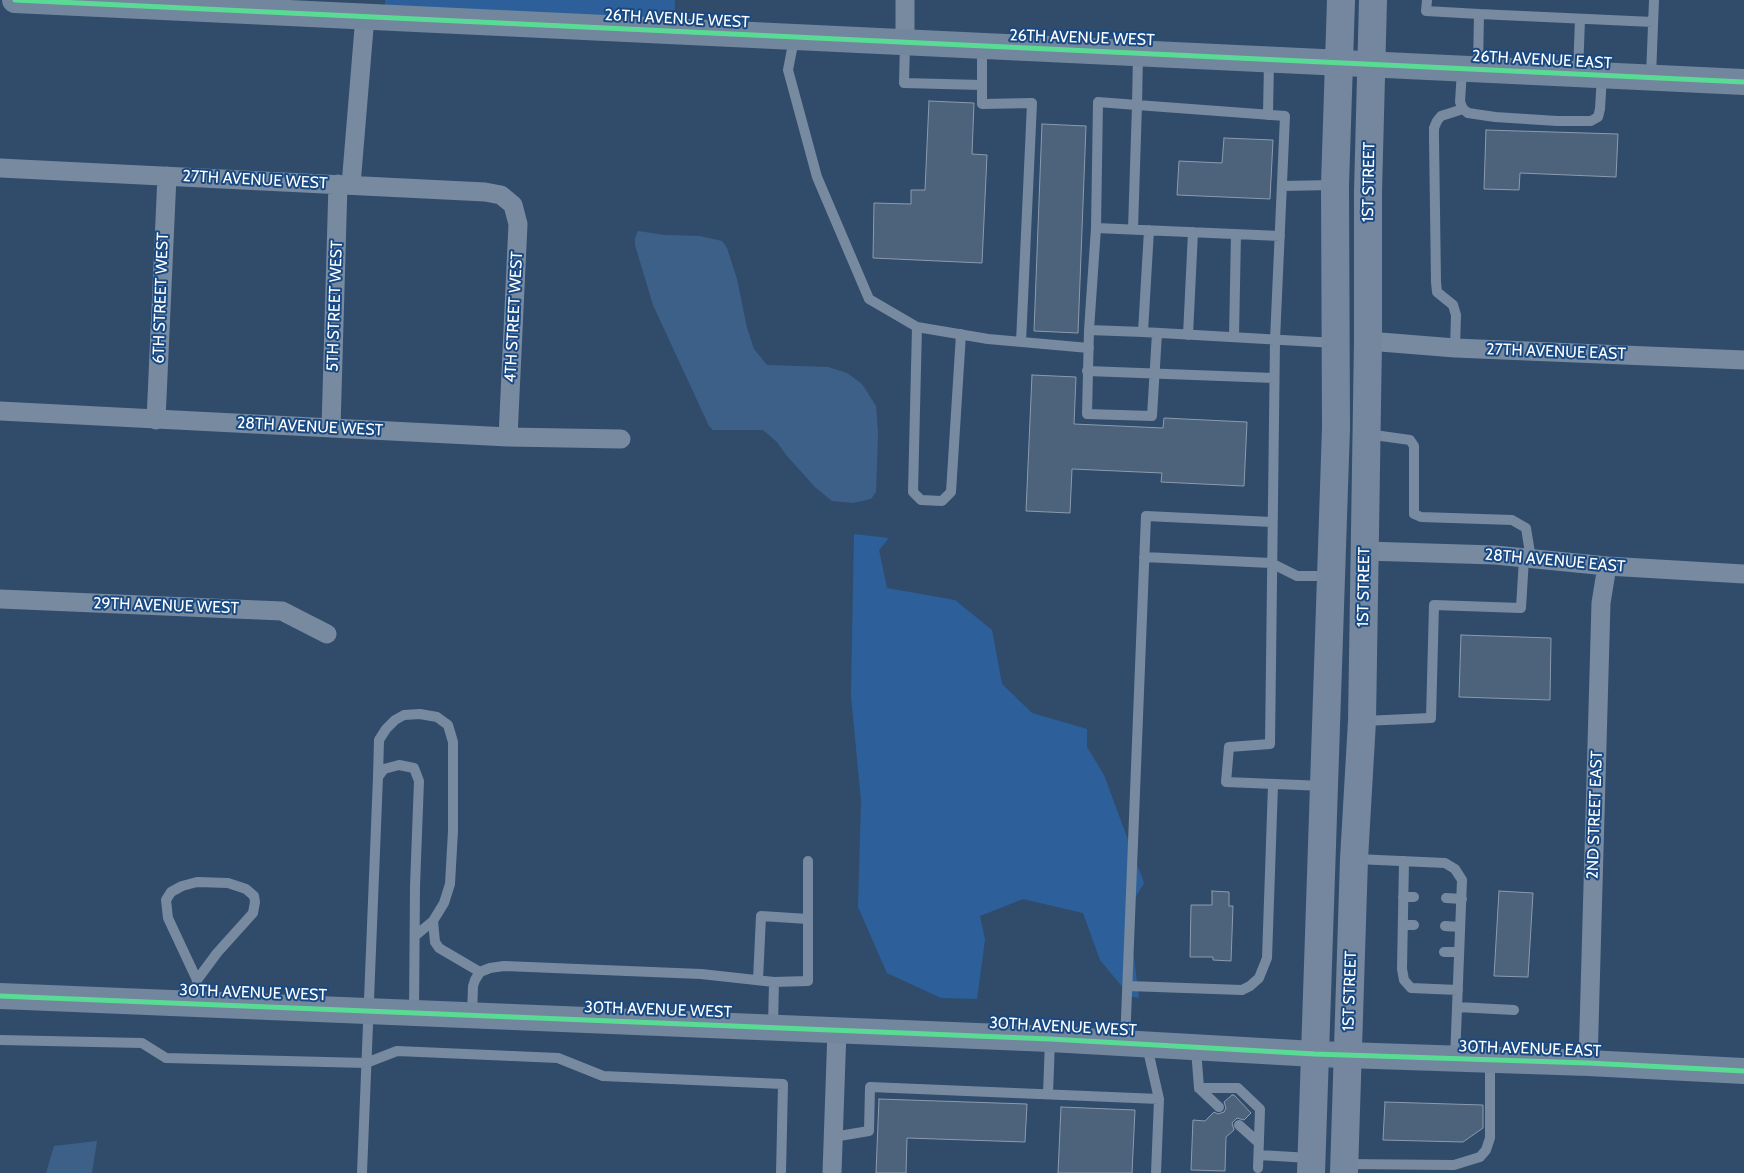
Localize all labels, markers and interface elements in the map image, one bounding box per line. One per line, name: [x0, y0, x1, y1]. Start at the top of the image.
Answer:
street label: 26TH AVENUE WEST: [604, 6, 750, 32]
street label: 26TH AVENUE WEST: [1009, 26, 1155, 50]
street label: 26TH AVENUE EAST: [1472, 47, 1612, 73]
street label: 1ST STREET: [1359, 142, 1379, 222]
street label: 27TH AVENUE WEST: [182, 167, 328, 193]
street label: 6TH STREET WEST: [149, 232, 173, 364]
street label: 5TH STREET WEST: [323, 240, 347, 372]
street label: 4TH STREET WEST: [501, 251, 527, 383]
street label: 27TH AVENUE EAST: [1486, 340, 1626, 364]
street label: 28TH AVENUE WEST: [236, 414, 384, 440]
street label: 28TH AVENUE EAST: [1484, 545, 1626, 577]
street label: 1ST STREET: [1354, 547, 1374, 627]
street label: 29TH AVENUE WEST: [93, 594, 239, 618]
street label: 2ND STREET EAST: [1583, 750, 1607, 880]
street label: 1ST STREET: [1339, 950, 1361, 1032]
street label: 30TH AVENUE WEST: [179, 981, 327, 1005]
street label: 30TH AVENUE WEST: [584, 998, 732, 1022]
street label: 30TH AVENUE WEST: [989, 1014, 1137, 1040]
street label: 30TH AVENUE EAST: [1458, 1037, 1602, 1061]

